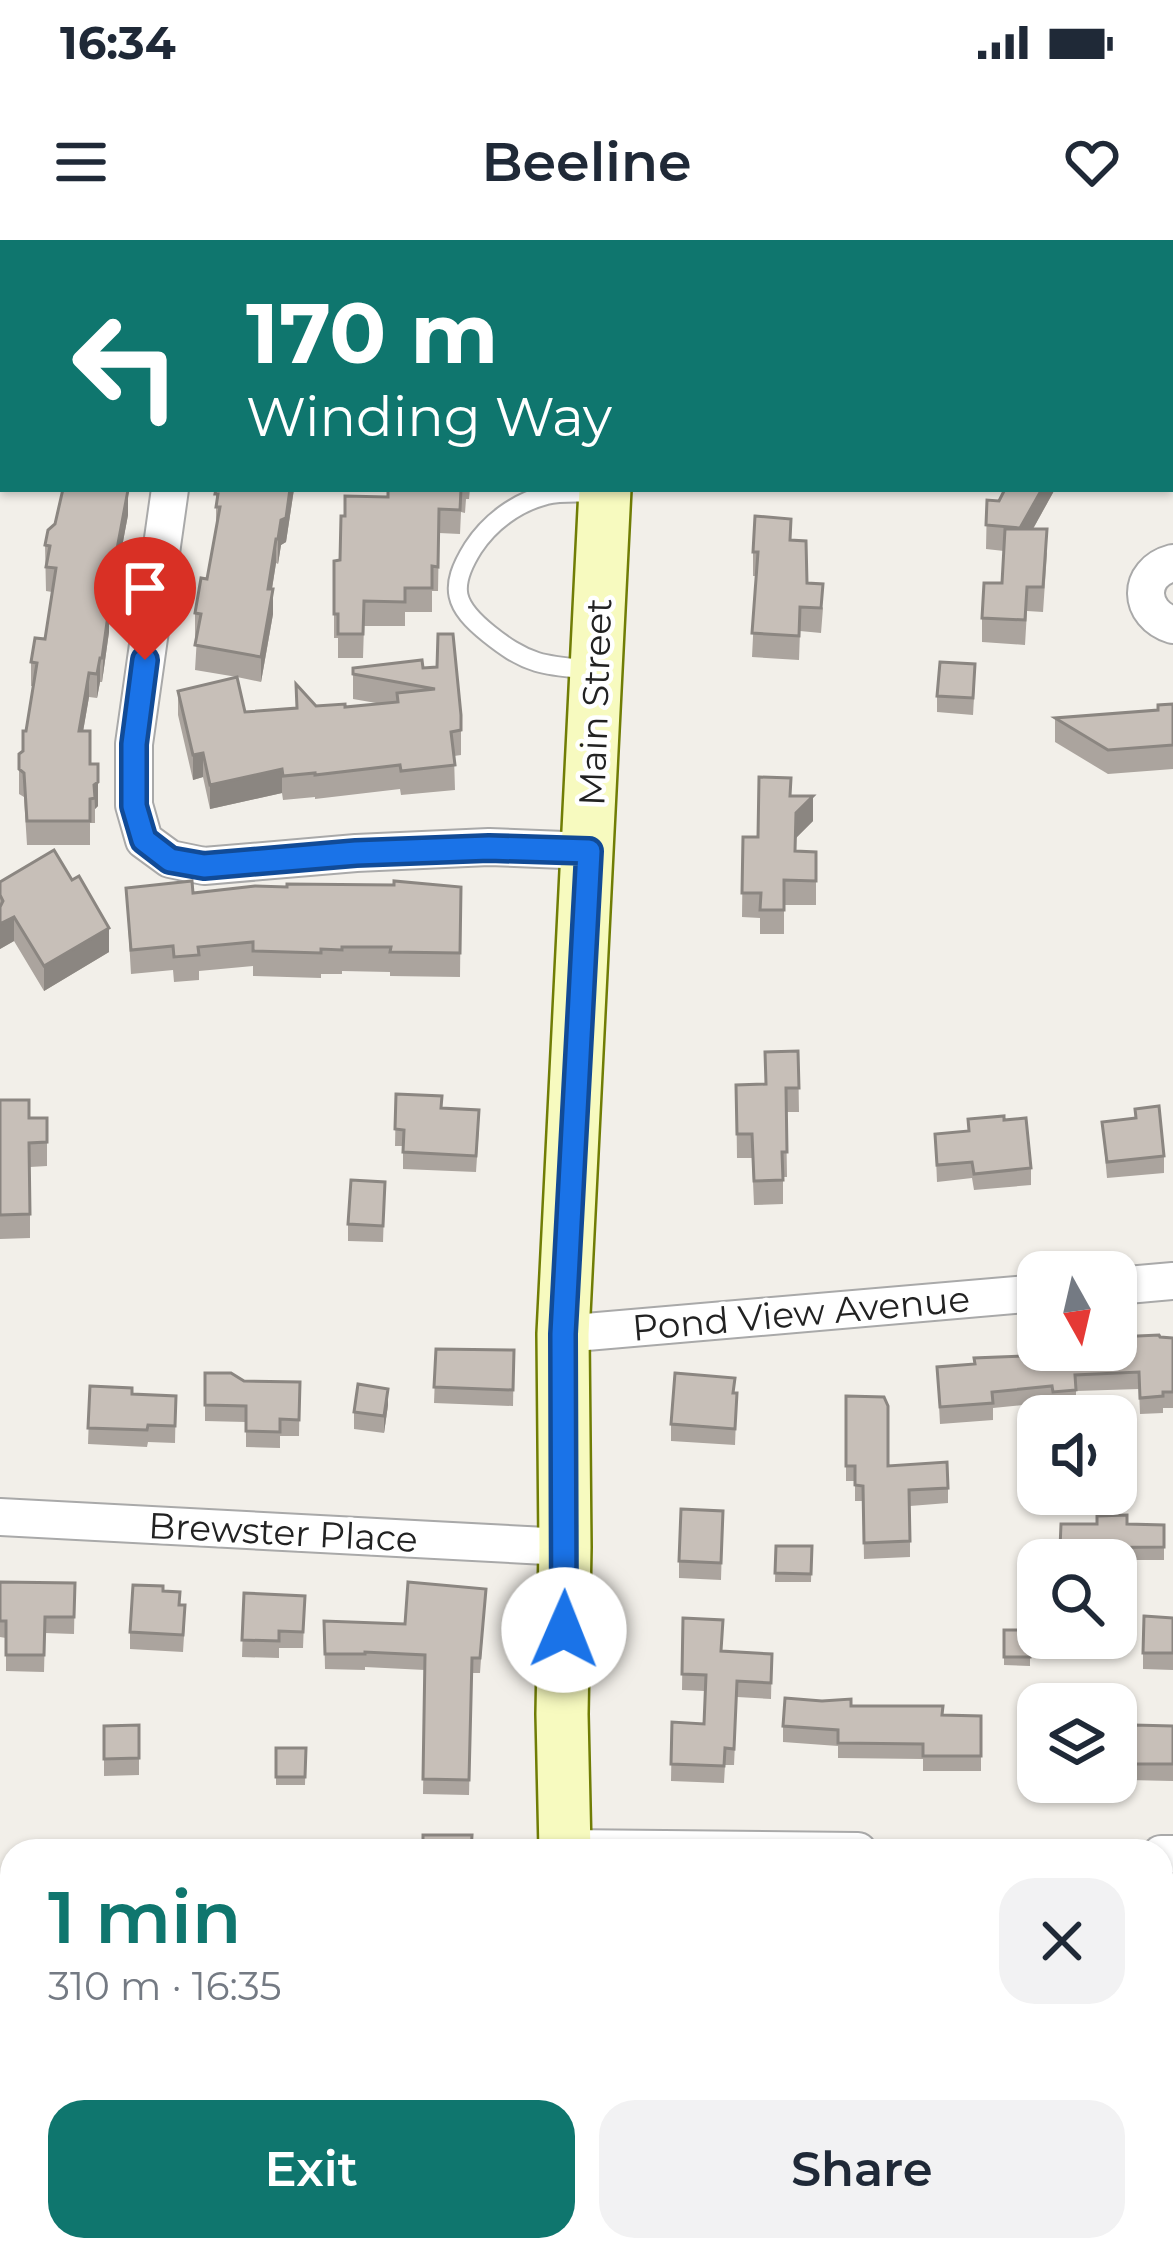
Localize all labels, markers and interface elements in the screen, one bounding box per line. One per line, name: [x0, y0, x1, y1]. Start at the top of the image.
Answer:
text: 16:34: [60, 15, 176, 70]
icon: menu: [48, 129, 114, 195]
text: Beeline: [481, 129, 692, 195]
icon: heart: [1059, 129, 1125, 195]
text: 170 m: [246, 282, 498, 384]
icon: left: [48, 288, 204, 444]
text: Winding Way: [246, 384, 612, 450]
pin: [94, 537, 196, 660]
icon: arrive: [112, 555, 178, 621]
street label: Main Street: [569, 597, 621, 807]
north arrow: [1017, 1251, 1137, 1371]
map controls: [1017, 1251, 1137, 1803]
street label: Pond View Avenue: [630, 1276, 972, 1350]
button: sound: [1017, 1395, 1137, 1515]
street label: Brewster Place: [147, 1503, 419, 1561]
button: search: [1017, 1539, 1137, 1659]
position arrow: [501, 1567, 627, 1693]
button: layers: [1017, 1683, 1137, 1803]
text: 1 min: [48, 1873, 241, 1961]
button: close: [999, 1878, 1125, 2004]
text: 310 m · 16:35: [48, 1962, 282, 2010]
button: Exit: [48, 2100, 575, 2238]
button: Share: [599, 2100, 1125, 2238]

